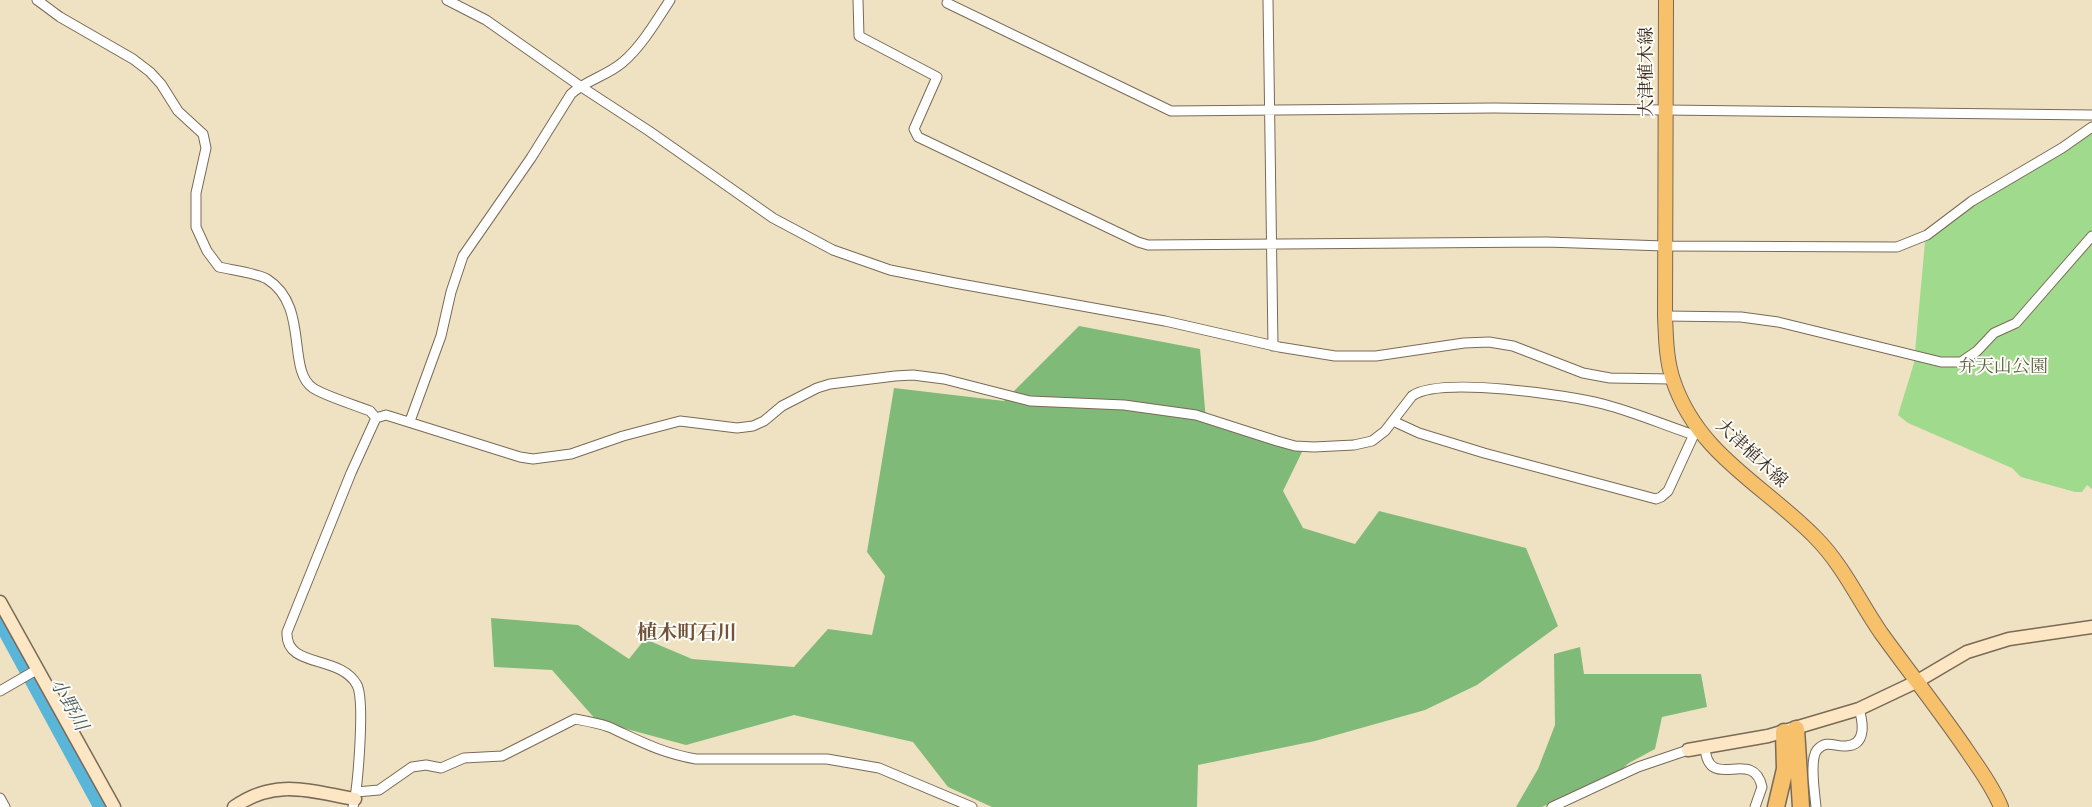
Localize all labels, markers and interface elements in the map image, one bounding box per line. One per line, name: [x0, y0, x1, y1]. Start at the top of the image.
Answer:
street label: 大津植木線: [1636, 27, 1658, 117]
park label: 弁天山公園: [1958, 356, 2048, 378]
street label: 大津植木線: [1711, 415, 1791, 493]
district label: 植木町石川: [637, 622, 737, 646]
water label: 小野川: [44, 675, 92, 735]

